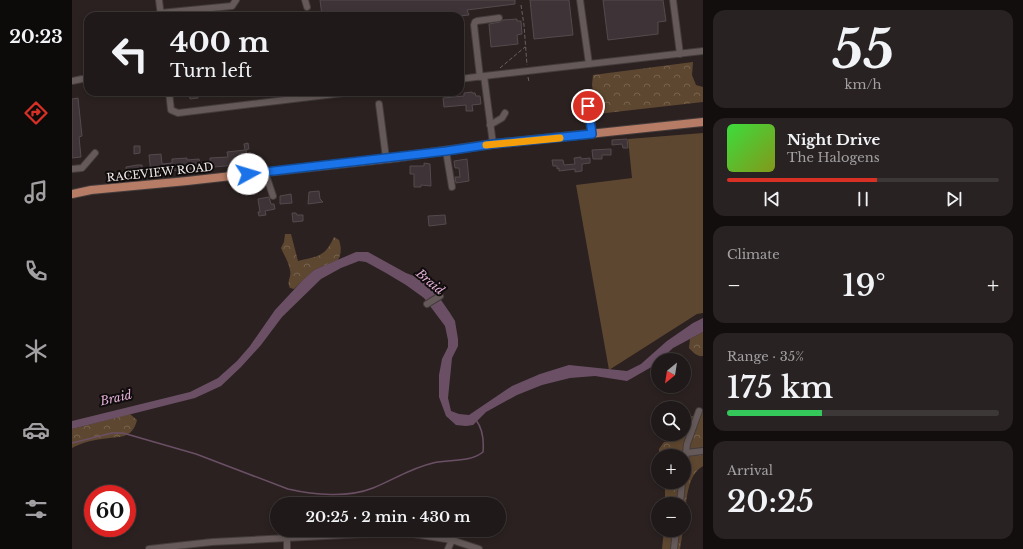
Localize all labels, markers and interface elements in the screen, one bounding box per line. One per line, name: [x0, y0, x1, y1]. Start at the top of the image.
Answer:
text: 55: [832, 18, 894, 82]
text: 400 m: [170, 25, 269, 60]
text: 20:23: [9, 26, 63, 48]
icon: left: [104, 28, 156, 80]
text: Turn left: [170, 60, 252, 82]
text: km/h: [845, 76, 881, 93]
pin: [571, 89, 605, 123]
icon: arrive: [577, 95, 599, 117]
icon: directions: [22, 99, 50, 127]
text: Night Drive: [787, 130, 880, 149]
text: The Halogens: [787, 149, 880, 166]
position arrow: [227, 153, 269, 195]
street label: RACEVIEW ROAD: [106, 159, 214, 185]
icon: music: [22, 178, 50, 206]
icon: previous: [761, 188, 783, 210]
icon: pause: [852, 188, 874, 210]
icon: next: [943, 188, 965, 210]
text: Climate: [727, 246, 780, 263]
icon: phone: [22, 257, 50, 285]
water label: Braid: [412, 265, 448, 298]
text: 19°: [842, 267, 886, 304]
text: −: [727, 272, 741, 299]
text: +: [987, 272, 999, 299]
icon: climate: [22, 337, 50, 365]
text: Range · 35%: [727, 348, 804, 365]
north arrow: [651, 353, 691, 393]
map controls: [651, 353, 691, 537]
text: 175 km: [727, 369, 833, 406]
water label: Braid: [98, 386, 134, 409]
button: search: [651, 401, 691, 441]
icon: car: [22, 416, 50, 444]
button: +: [651, 449, 691, 489]
text: Arrival: [727, 462, 773, 479]
text: 20:25: [727, 483, 814, 520]
speed limit sign: 60: [84, 485, 136, 537]
icon: filters: [22, 495, 50, 523]
button: −: [651, 497, 691, 537]
text: 20:25 · 2 min · 430 m: [305, 507, 471, 526]

